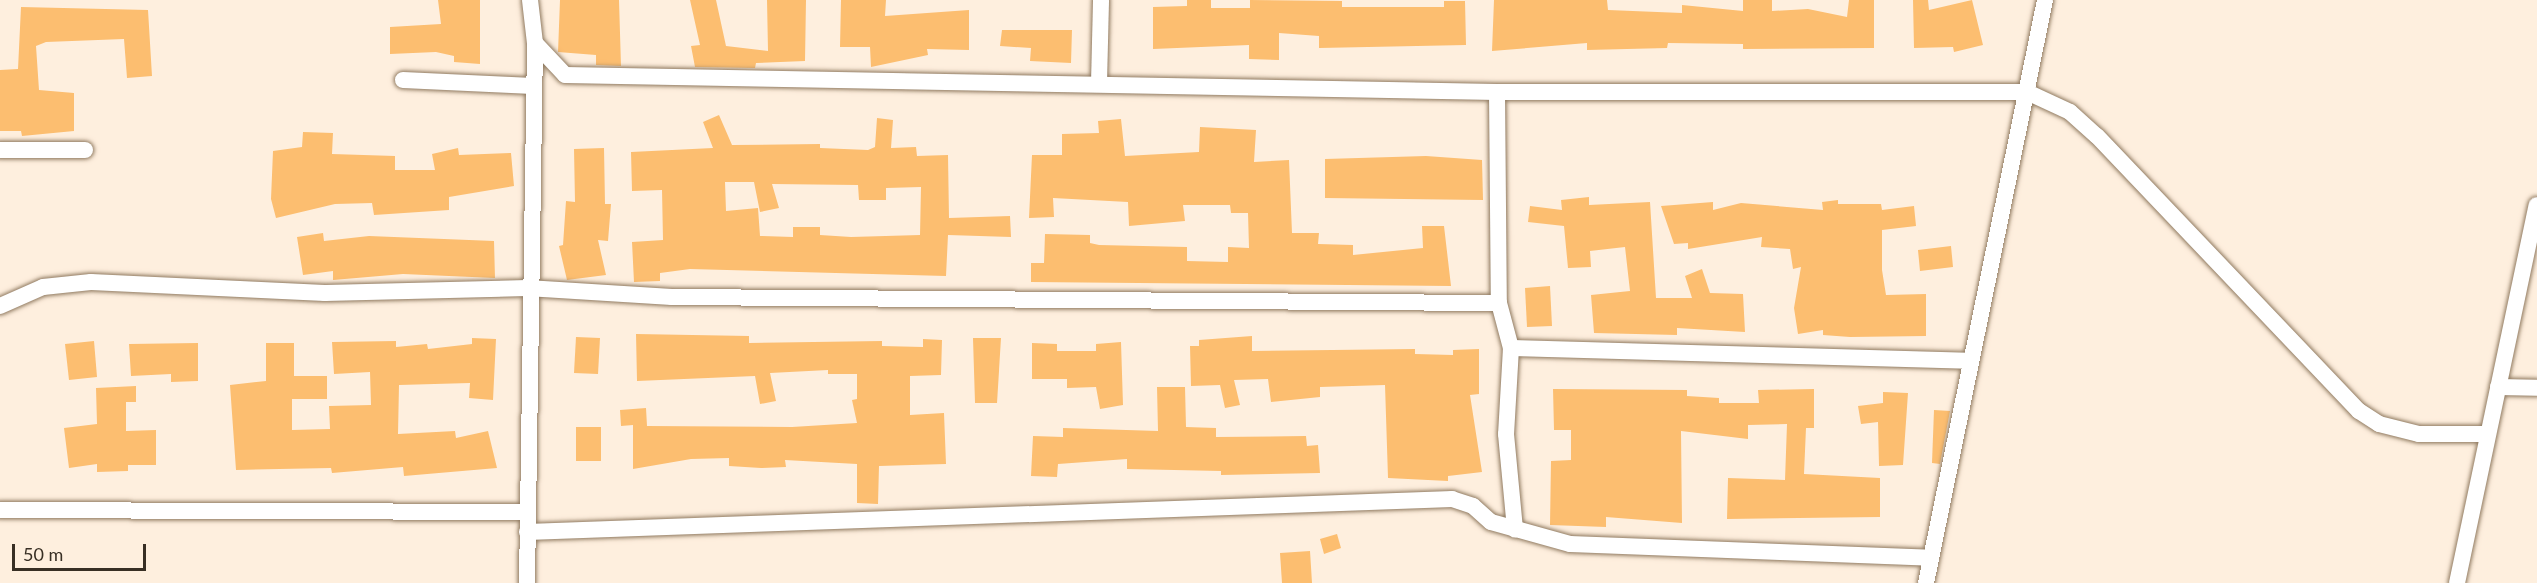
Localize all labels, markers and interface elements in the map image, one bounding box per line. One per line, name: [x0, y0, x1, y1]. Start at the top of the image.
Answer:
scale bar: [15, 532, 148, 570]
text: 50 m: [23, 543, 63, 565]

